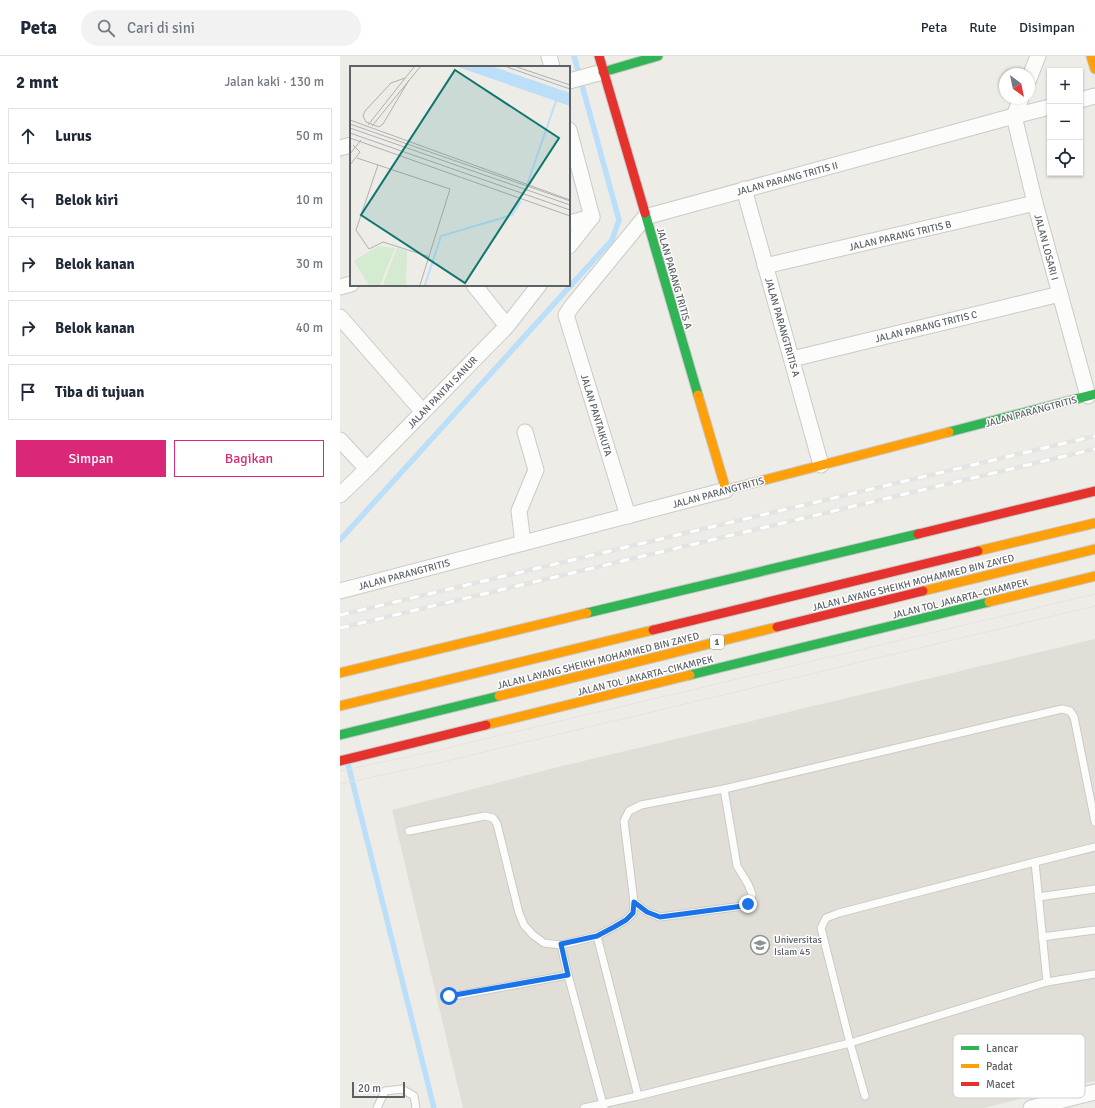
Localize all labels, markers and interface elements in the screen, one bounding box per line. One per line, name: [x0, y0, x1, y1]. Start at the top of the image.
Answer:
search box: [81, 10, 361, 46]
text: Peta: [20, 16, 57, 40]
icon: search: [95, 17, 117, 39]
text: Cari di sini: [127, 19, 195, 37]
text: Peta: [921, 19, 947, 36]
text: Rute: [969, 19, 997, 36]
text: Disimpan: [1019, 19, 1075, 36]
inset map: [350, 66, 570, 286]
north arrow: [999, 68, 1035, 104]
map controls: [1047, 68, 1083, 176]
button: +: [1047, 68, 1083, 104]
text: 2 mnt: [16, 72, 58, 93]
text: Jalan kaki · 130 m: [225, 74, 324, 90]
button: −: [1047, 104, 1083, 140]
icon: ahead: [17, 125, 39, 147]
text: Lurus: [55, 127, 92, 145]
text: 50 m: [296, 128, 323, 144]
button: locate: [1047, 140, 1083, 176]
street label: JALAN PARANG TRITIS II: [735, 160, 839, 198]
icon: left: [17, 189, 39, 211]
text: Belok kiri: [55, 191, 118, 209]
text: 10 m: [296, 192, 323, 208]
street label: JALAN LOSARI I: [1031, 213, 1061, 282]
street label: JALAN PARANG TRITIS B: [848, 218, 953, 254]
street label: JALAN PARANG TRITIS A: [654, 226, 694, 330]
icon: right: [17, 253, 39, 275]
text: Belok kanan: [55, 255, 135, 273]
text: 30 m: [296, 256, 323, 272]
street label: JALAN PARANGTRITIS A: [762, 276, 802, 378]
street label: JALAN PARANG TRITIS C: [874, 308, 979, 345]
icon: right: [17, 317, 39, 339]
text: Belok kanan: [55, 319, 135, 337]
text: 40 m: [296, 320, 323, 336]
street label: JALAN PANTAI SANUR: [405, 354, 480, 431]
street label: JALAN PANTAIKUTA: [578, 373, 614, 458]
icon: arrive: [17, 381, 39, 403]
text: Tiba di tujuan: [55, 383, 145, 401]
street label: JALAN PARANGTRITIS: [984, 394, 1079, 430]
button: Simpan: [16, 440, 166, 477]
button: Bagikan: [174, 440, 324, 477]
street label: JALAN PARANGTRITIS: [671, 475, 766, 511]
street label: JALAN LAYANG SHEIKH MOHAMMED BIN ZAYED: [811, 552, 1015, 614]
street label: JALAN PARANGTRITIS: [357, 557, 452, 593]
street label: JALAN TOL JAKARTA–CIKAMPEK: [891, 576, 1029, 622]
street label: JALAN LAYANG SHEIKH MOHAMMED BIN ZAYED: [496, 630, 700, 692]
road number: 1: [710, 635, 724, 649]
street label: JALAN TOL JAKARTA–CIKAMPEK: [576, 653, 714, 699]
route end: [739, 895, 757, 913]
school or university icon: Universitas Islam 45: [749, 934, 771, 956]
place label: Universitas Islam 45: [774, 934, 822, 958]
route start: [440, 987, 458, 1005]
legend: [953, 1034, 1085, 1098]
text: Lancar: [986, 1042, 1018, 1055]
text: Padat: [986, 1060, 1013, 1073]
text: Macet: [986, 1078, 1015, 1091]
scale bar: [352, 1080, 405, 1099]
text: 20 m: [358, 1082, 381, 1095]

